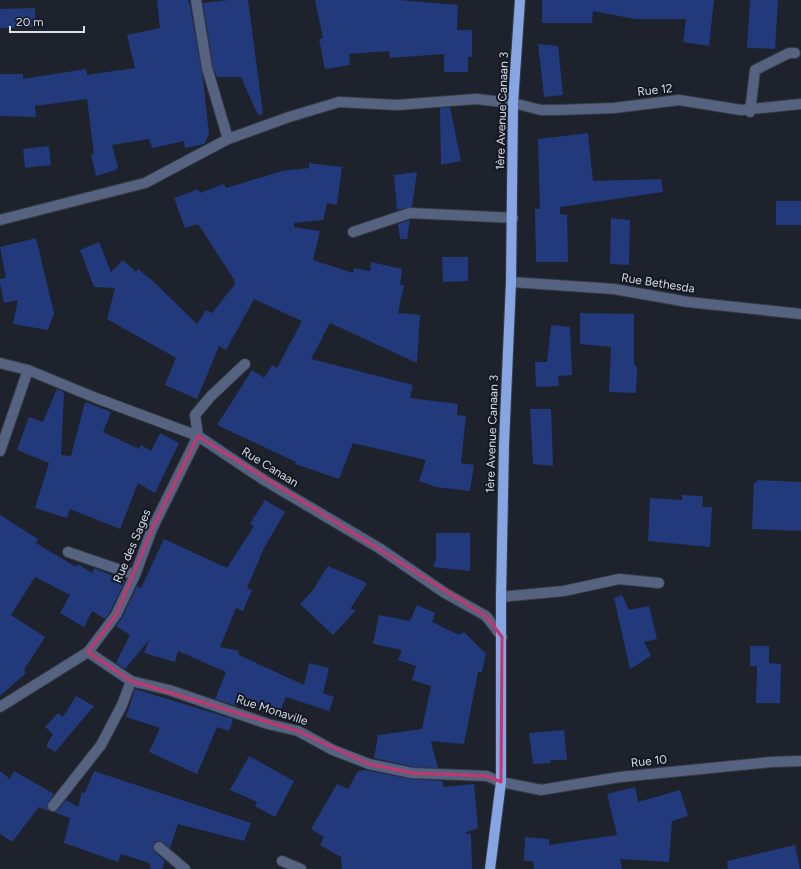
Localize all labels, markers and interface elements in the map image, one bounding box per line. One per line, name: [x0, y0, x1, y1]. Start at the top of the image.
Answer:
scale bar: [10, 8, 84, 34]
text: 20 m: [16, 15, 44, 29]
street label: 1ère Avenue Canaan 3: [493, 52, 511, 170]
street label: Rue 12: [637, 81, 673, 99]
street label: Rue Bethesda: [620, 270, 696, 296]
street label: 1ère Avenue Canaan 3: [483, 375, 501, 493]
street label: Rue Canaan: [239, 444, 301, 490]
street label: Rue des Sages: [110, 507, 154, 585]
street label: Rue Monaville: [234, 692, 310, 728]
street label: Rue 10: [630, 752, 668, 770]

